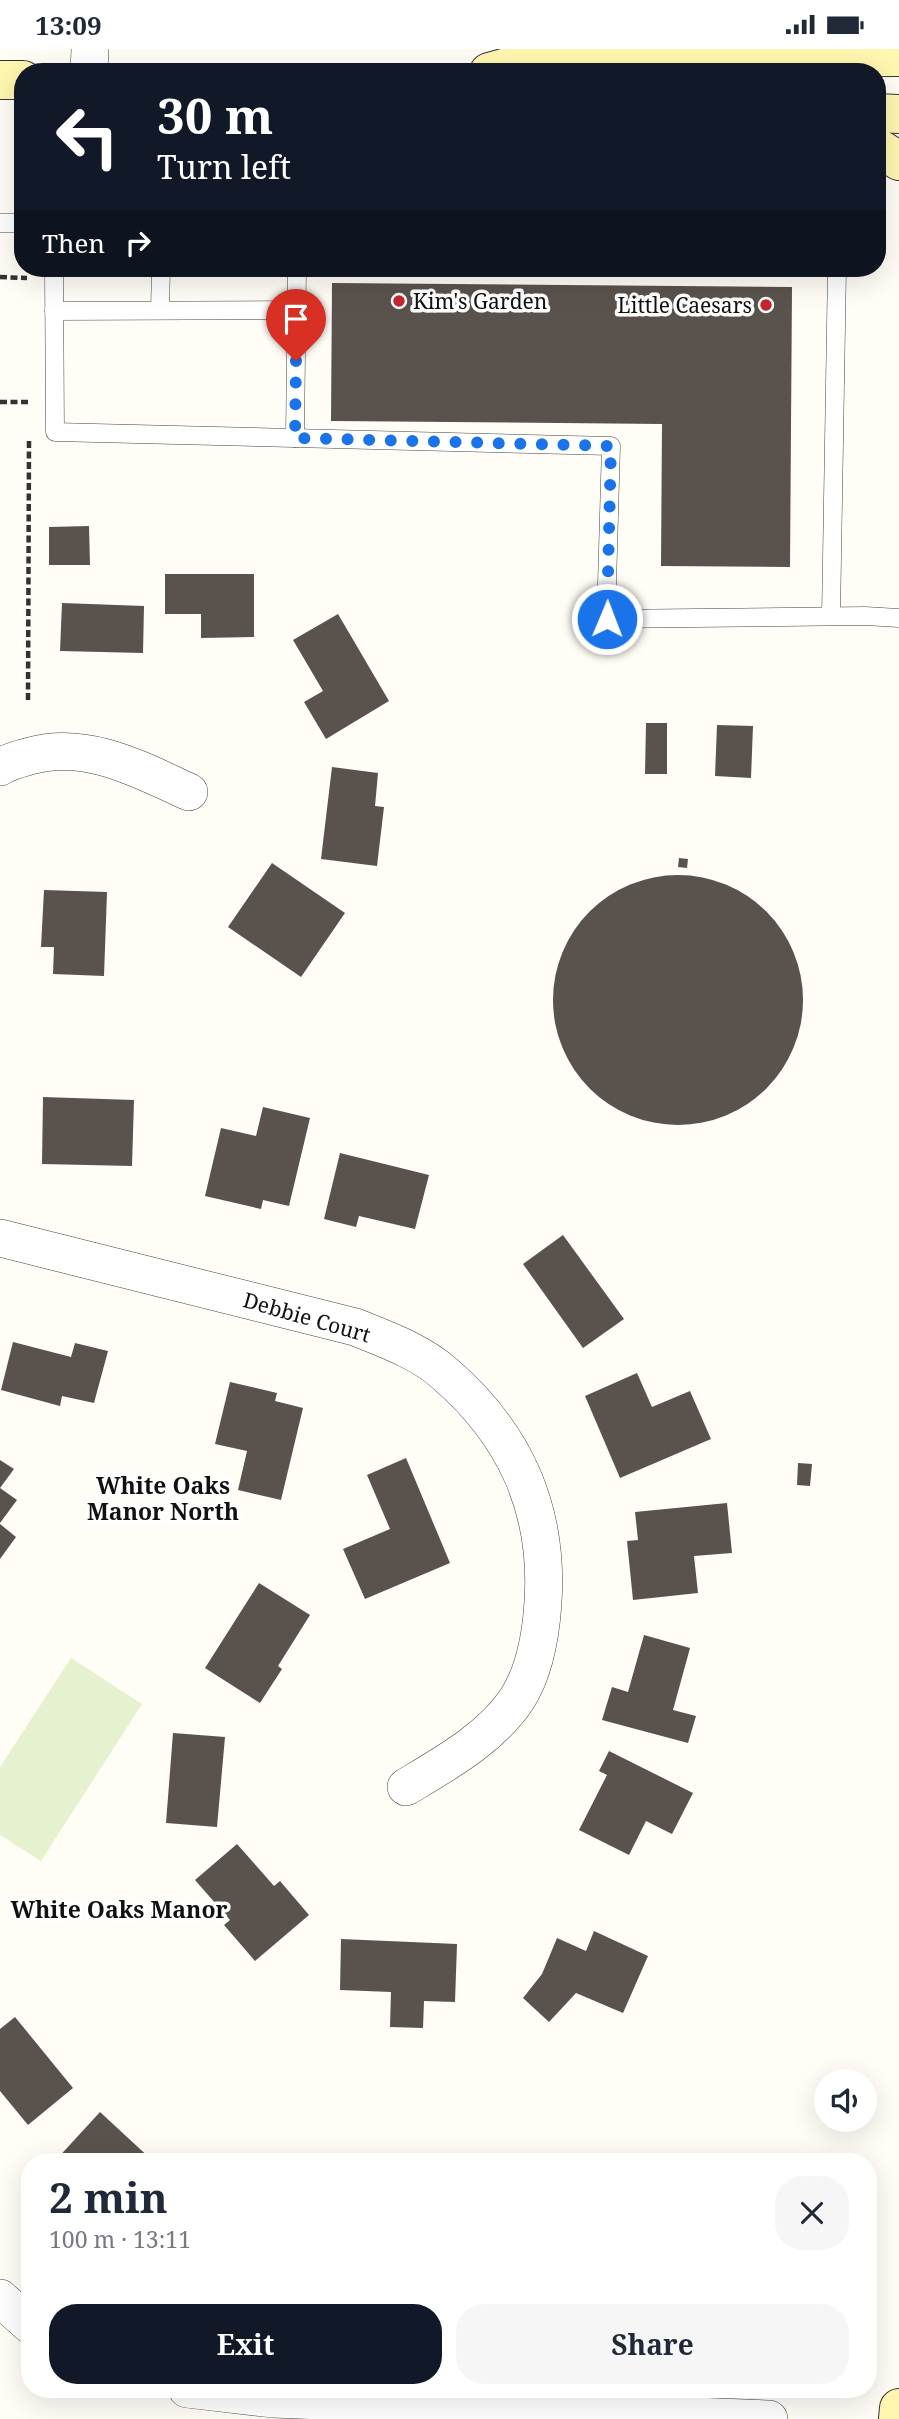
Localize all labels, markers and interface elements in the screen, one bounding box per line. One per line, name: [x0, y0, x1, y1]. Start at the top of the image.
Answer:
text: 13:09: [35, 7, 102, 43]
text: 30 m: [157, 82, 273, 148]
icon: left: [42, 91, 133, 182]
text: Turn left: [157, 145, 291, 188]
icon: right: [119, 224, 157, 262]
text: Then: [42, 225, 105, 261]
place label: Kim's Garden: [413, 287, 547, 315]
pin: [266, 289, 326, 361]
place label: Little Caesars: [618, 291, 752, 319]
marker: Kim's Garden: [391, 293, 407, 309]
marker: Little Caesars: [758, 297, 774, 313]
icon: arrive: [277, 300, 315, 338]
position arrow: [570, 582, 644, 656]
street label: Debbie Court: [240, 1285, 374, 1349]
district label: White Oaks Manor North: [87, 1469, 239, 1527]
district label: White Oaks Manor: [10, 1893, 228, 1925]
map controls: [814, 2069, 877, 2132]
button: sound: [814, 2069, 877, 2132]
text: 2 min: [49, 2168, 168, 2225]
button: close: [775, 2176, 849, 2250]
text: 100 m · 13:11: [49, 2223, 191, 2255]
button: Exit: [49, 2304, 442, 2384]
button: Share: [456, 2304, 849, 2384]

